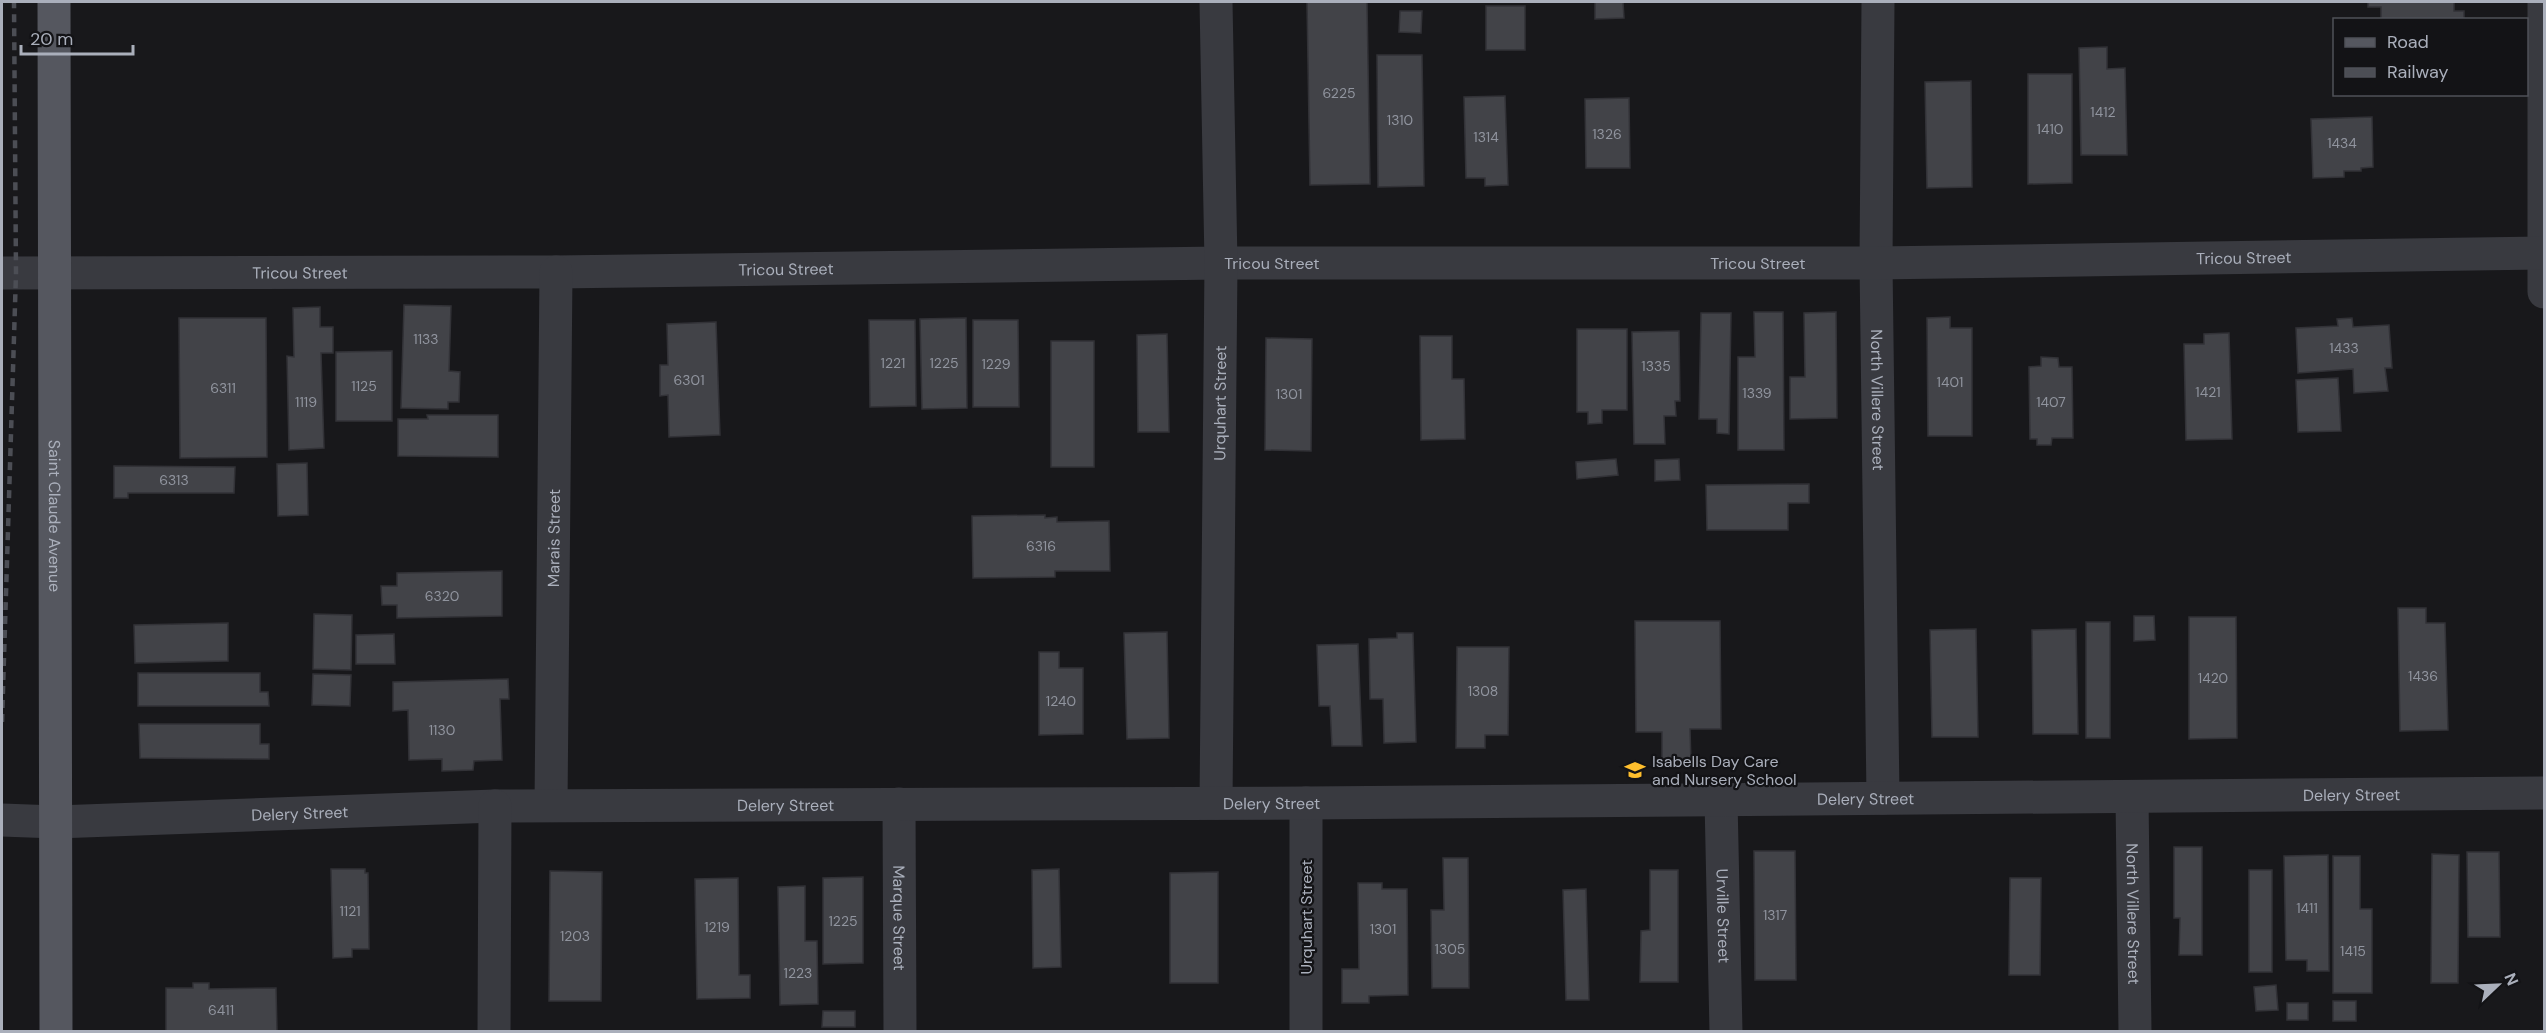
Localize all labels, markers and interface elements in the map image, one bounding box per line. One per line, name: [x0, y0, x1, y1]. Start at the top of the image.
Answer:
scale bar: [21, 18, 134, 56]
legend: [2333, 18, 2528, 96]
text: 20 m: [30, 27, 73, 51]
text: Road: [2387, 30, 2429, 54]
text: Railway: [2387, 60, 2449, 84]
house number: 6225: [1322, 84, 1356, 102]
house number: 1412: [2090, 103, 2116, 121]
house number: 1310: [1387, 111, 1413, 129]
house number: 1410: [2037, 120, 2063, 138]
house number: 1326: [1592, 125, 1622, 143]
house number: 1314: [1473, 128, 1499, 146]
house number: 1434: [2327, 134, 2357, 152]
street label: Tricou Street: [2196, 246, 2292, 269]
street label: Tricou Street: [1224, 253, 1320, 274]
street label: Tricou Street: [1710, 253, 1806, 274]
street label: Tricou Street: [738, 258, 834, 280]
street label: Tricou Street: [252, 262, 348, 283]
street label: North Villere Street: [1866, 329, 1889, 471]
house number: 1133: [413, 330, 439, 348]
house number: 1433: [2329, 339, 2359, 357]
street label: Urquhart Street: [1209, 345, 1231, 461]
house number: 1221: [881, 354, 905, 372]
house number: 1225: [929, 354, 959, 372]
house number: 1229: [981, 355, 1011, 373]
house number: 1335: [1641, 357, 1671, 375]
house number: 6301: [673, 371, 705, 389]
house number: 1401: [1937, 373, 1963, 391]
house number: 1125: [351, 377, 377, 395]
house number: 6311: [210, 379, 236, 397]
house number: 1421: [2195, 383, 2221, 401]
house number: 1339: [1742, 384, 1772, 402]
house number: 1301: [1276, 385, 1302, 403]
house number: 1119: [295, 393, 317, 411]
house number: 1407: [2036, 393, 2066, 411]
street label: Saint Claude Avenue: [44, 440, 66, 592]
house number: 6313: [159, 471, 189, 489]
street label: Marais Street: [543, 489, 564, 587]
house number: 6316: [1026, 537, 1056, 555]
house number: 6320: [425, 587, 459, 605]
house number: 1436: [2408, 667, 2438, 685]
house number: 1420: [2198, 669, 2228, 687]
house number: 1308: [1468, 682, 1498, 700]
house number: 1240: [1046, 692, 1076, 710]
house number: 1130: [429, 721, 455, 739]
place label: Isabells Day Care and Nursery School: [1652, 751, 1797, 790]
school or university icon: Isabells Day Care and Nursery School: [1623, 758, 1647, 782]
street label: Delery Street: [2303, 784, 2400, 805]
street label: Delery Street: [1817, 788, 1914, 809]
street label: Delery Street: [1223, 792, 1320, 814]
street label: Delery Street: [737, 794, 834, 816]
street label: Delery Street: [251, 801, 349, 825]
street label: North Villere Street: [2122, 843, 2145, 985]
street label: Urquhart Street: [1296, 860, 1317, 975]
street label: Marque Street: [889, 865, 910, 971]
street label: Urville Street: [1712, 868, 1735, 963]
house number: 1411: [2296, 899, 2318, 917]
house number: 1121: [339, 902, 361, 920]
house number: 1317: [1763, 906, 1787, 924]
house number: 1225: [828, 912, 858, 930]
house number: 1219: [704, 918, 730, 936]
house number: 1301: [1370, 920, 1396, 938]
house number: 1203: [560, 927, 590, 945]
house number: 1305: [1435, 940, 1465, 958]
house number: 1415: [2340, 942, 2366, 960]
north arrow: [2468, 955, 2528, 1015]
house number: 1223: [784, 964, 812, 982]
text: N: [2499, 970, 2523, 989]
house number: 6411: [208, 1001, 234, 1019]

